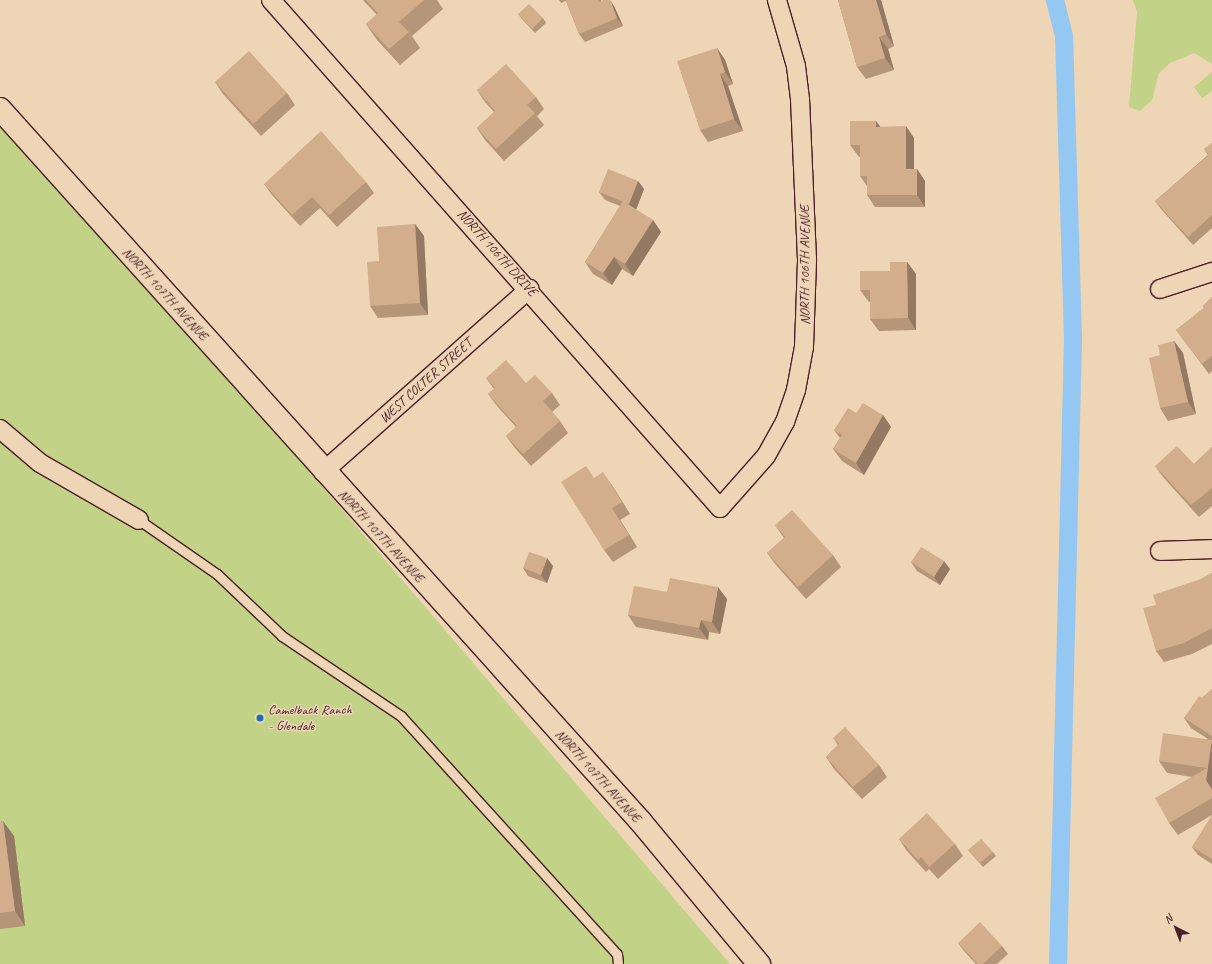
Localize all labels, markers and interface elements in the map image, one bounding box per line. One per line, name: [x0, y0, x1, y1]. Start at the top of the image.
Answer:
street label: NORTH 106TH AVENUE: [797, 205, 813, 325]
street label: NORTH 106TH DRIVE: [454, 206, 540, 300]
street label: NORTH 107TH AVENUE: [119, 244, 211, 344]
street label: WEST COLTER STREET: [376, 335, 476, 427]
street label: NORTH 107TH AVENUE: [335, 486, 427, 586]
place label: Camelback Ranch - Glendale: [268, 702, 352, 734]
marker: Camelback Ranch - Glendale: [255, 713, 265, 723]
street label: NORTH 107TH AVENUE: [552, 726, 644, 826]
north arrow: [1156, 908, 1196, 948]
text: N: [1161, 912, 1175, 927]

